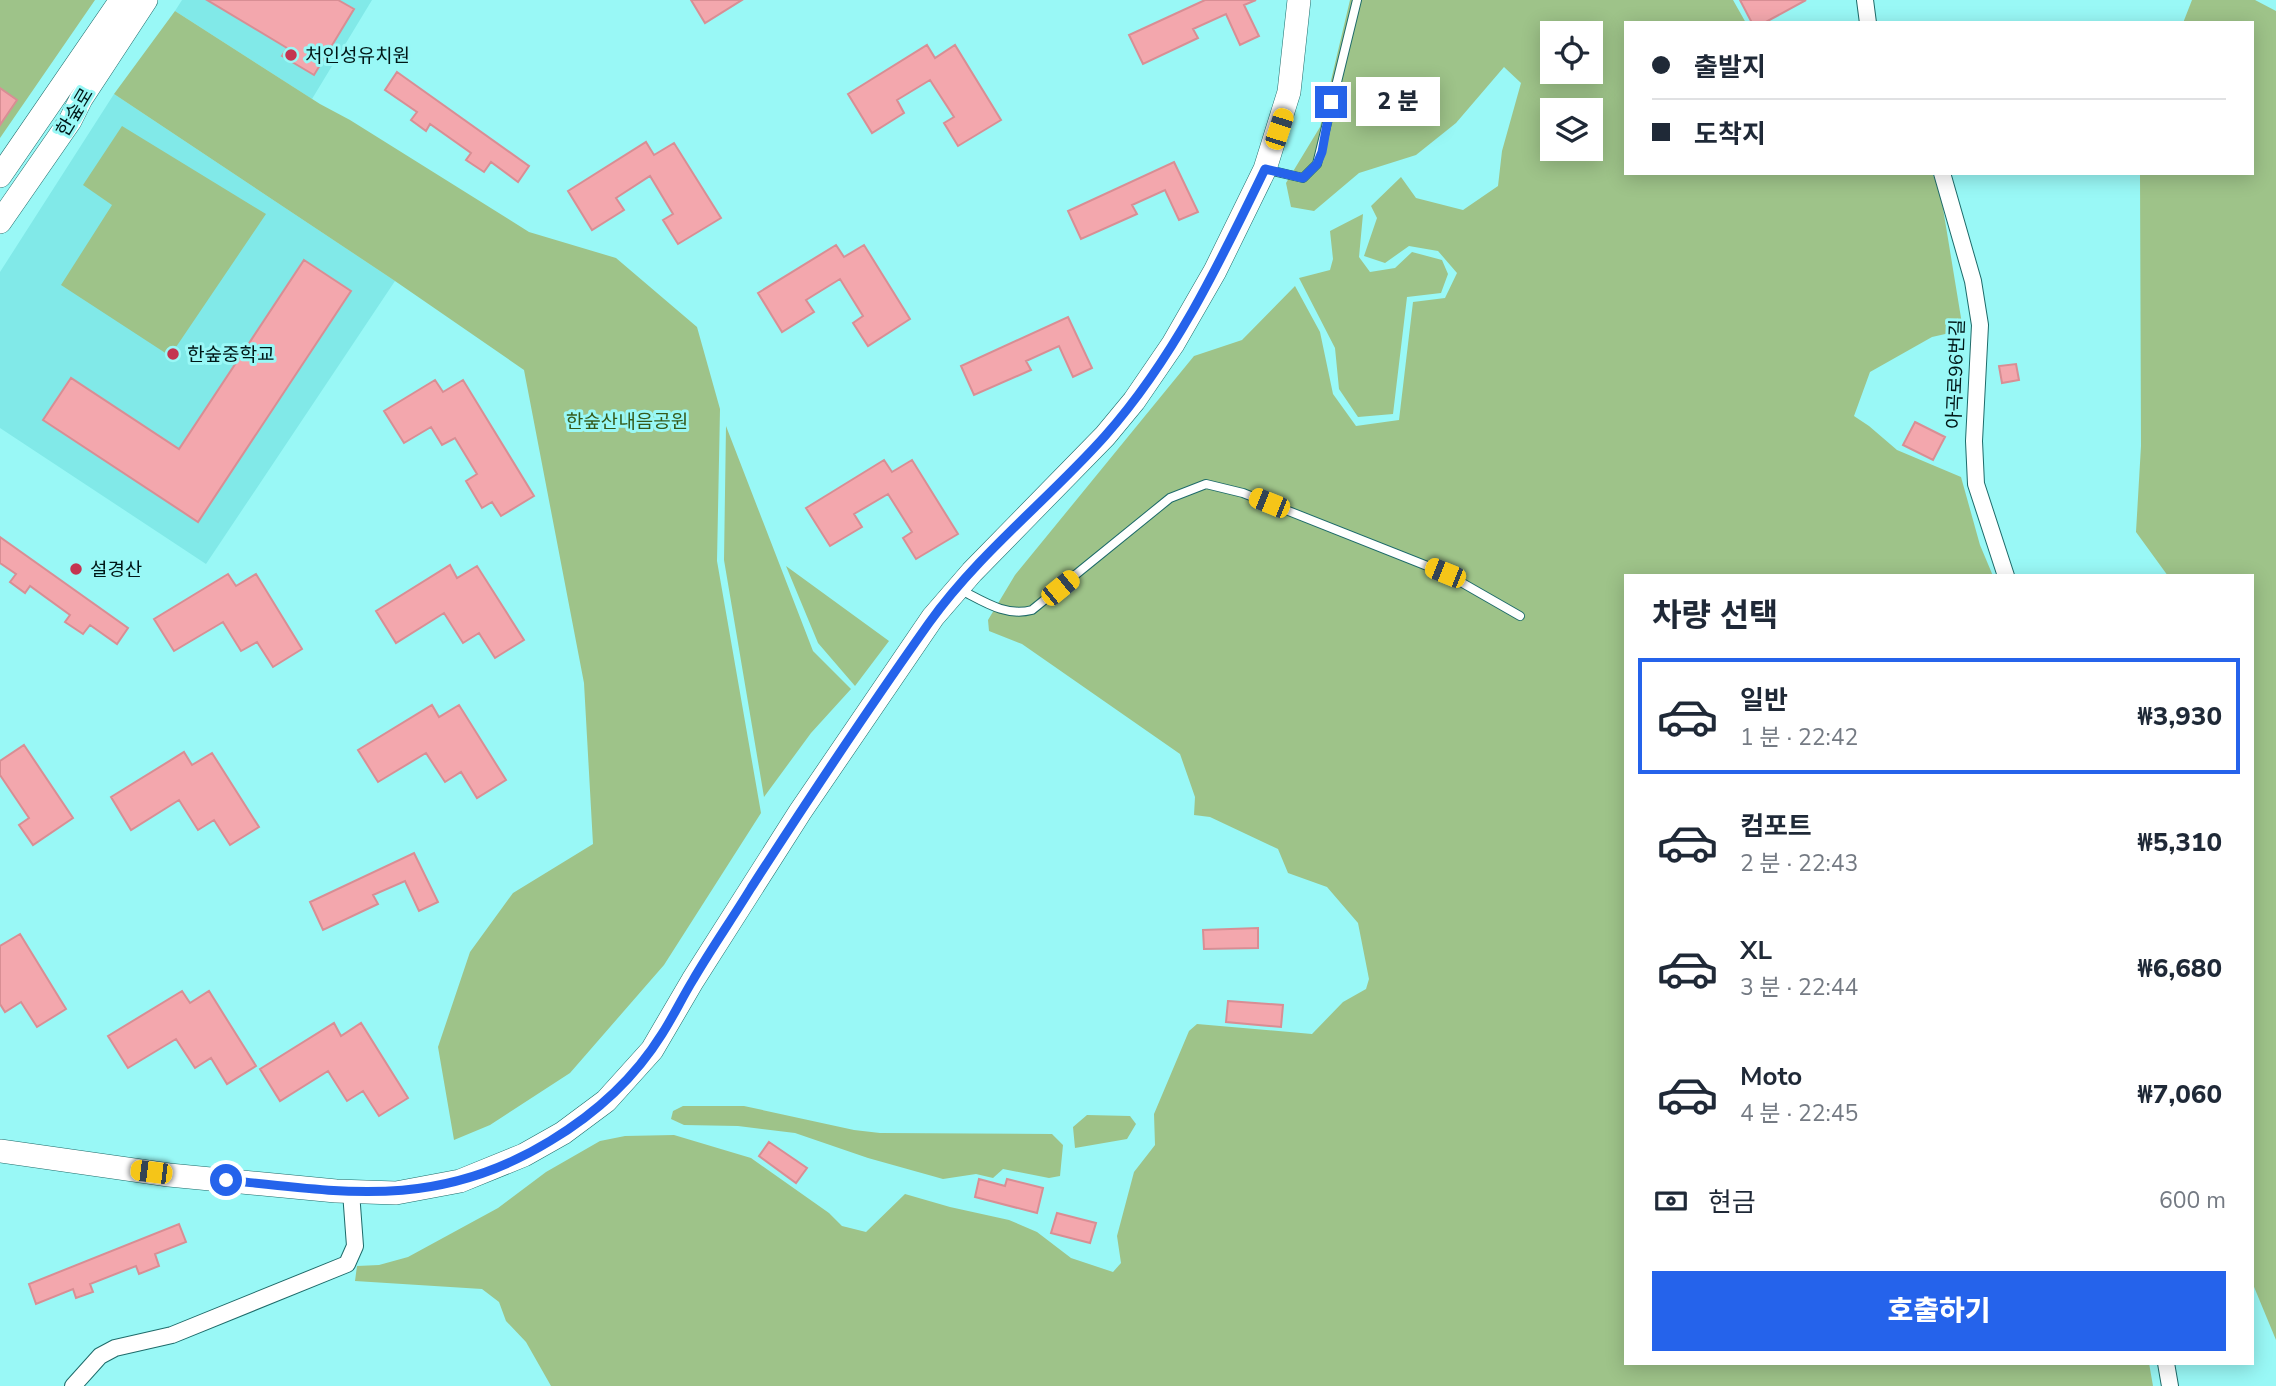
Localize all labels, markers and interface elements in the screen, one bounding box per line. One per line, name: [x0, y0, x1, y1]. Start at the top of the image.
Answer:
map controls: [1540, 21, 1603, 161]
button: locate: [1540, 21, 1603, 84]
place label: 처인성유치원: [305, 43, 410, 69]
marker: 처인성유치원: [283, 47, 299, 63]
text: 출발지: [1694, 50, 1766, 85]
callout: 2 분: [1356, 78, 1440, 126]
street label: 한숲로: [50, 83, 100, 142]
route end: [1315, 86, 1347, 118]
text: 2 분: [1377, 86, 1419, 117]
button: layers: [1540, 98, 1603, 161]
car: [1263, 106, 1296, 152]
text: 도착지: [1694, 117, 1766, 152]
street label: 아곡로96번길: [1941, 319, 1971, 430]
place label: 한숲중학교: [187, 342, 274, 368]
marker: 한숲중학교: [165, 346, 181, 362]
park label: 한숲산내음공원: [566, 409, 688, 435]
car: [1246, 485, 1293, 521]
car: [1422, 555, 1469, 591]
place label: 설경산: [90, 557, 142, 583]
marker: 설경산: [68, 561, 84, 577]
car: [1038, 567, 1083, 609]
text: 차량 선택: [1652, 594, 1778, 637]
text: 일반: [1740, 683, 1788, 718]
icon: car: [1656, 685, 1719, 748]
text: ₩3,930: [2137, 699, 2222, 734]
text: 1 분 · 22:42: [1740, 722, 1858, 753]
text: 컴포트: [1740, 809, 1812, 844]
icon: car: [1656, 811, 1719, 874]
text: ₩5,310: [2137, 825, 2222, 860]
text: 2 분 · 22:43: [1740, 848, 1858, 879]
text: XL: [1740, 933, 1772, 968]
icon: car: [1656, 937, 1719, 1000]
text: ₩6,680: [2137, 951, 2222, 986]
text: 3 분 · 22:44: [1740, 972, 1858, 1003]
text: Moto: [1740, 1059, 1802, 1094]
icon: car: [1656, 1063, 1719, 1126]
text: ₩7,060: [2137, 1077, 2222, 1112]
text: 4 분 · 22:45: [1740, 1098, 1858, 1129]
car: [129, 1159, 174, 1185]
route start: [210, 1164, 242, 1196]
icon: cash: [1652, 1182, 1690, 1220]
text: 현금: [1708, 1185, 1756, 1220]
text: 600 m: [2159, 1185, 2226, 1216]
button: 호출하기: [1652, 1271, 2226, 1351]

